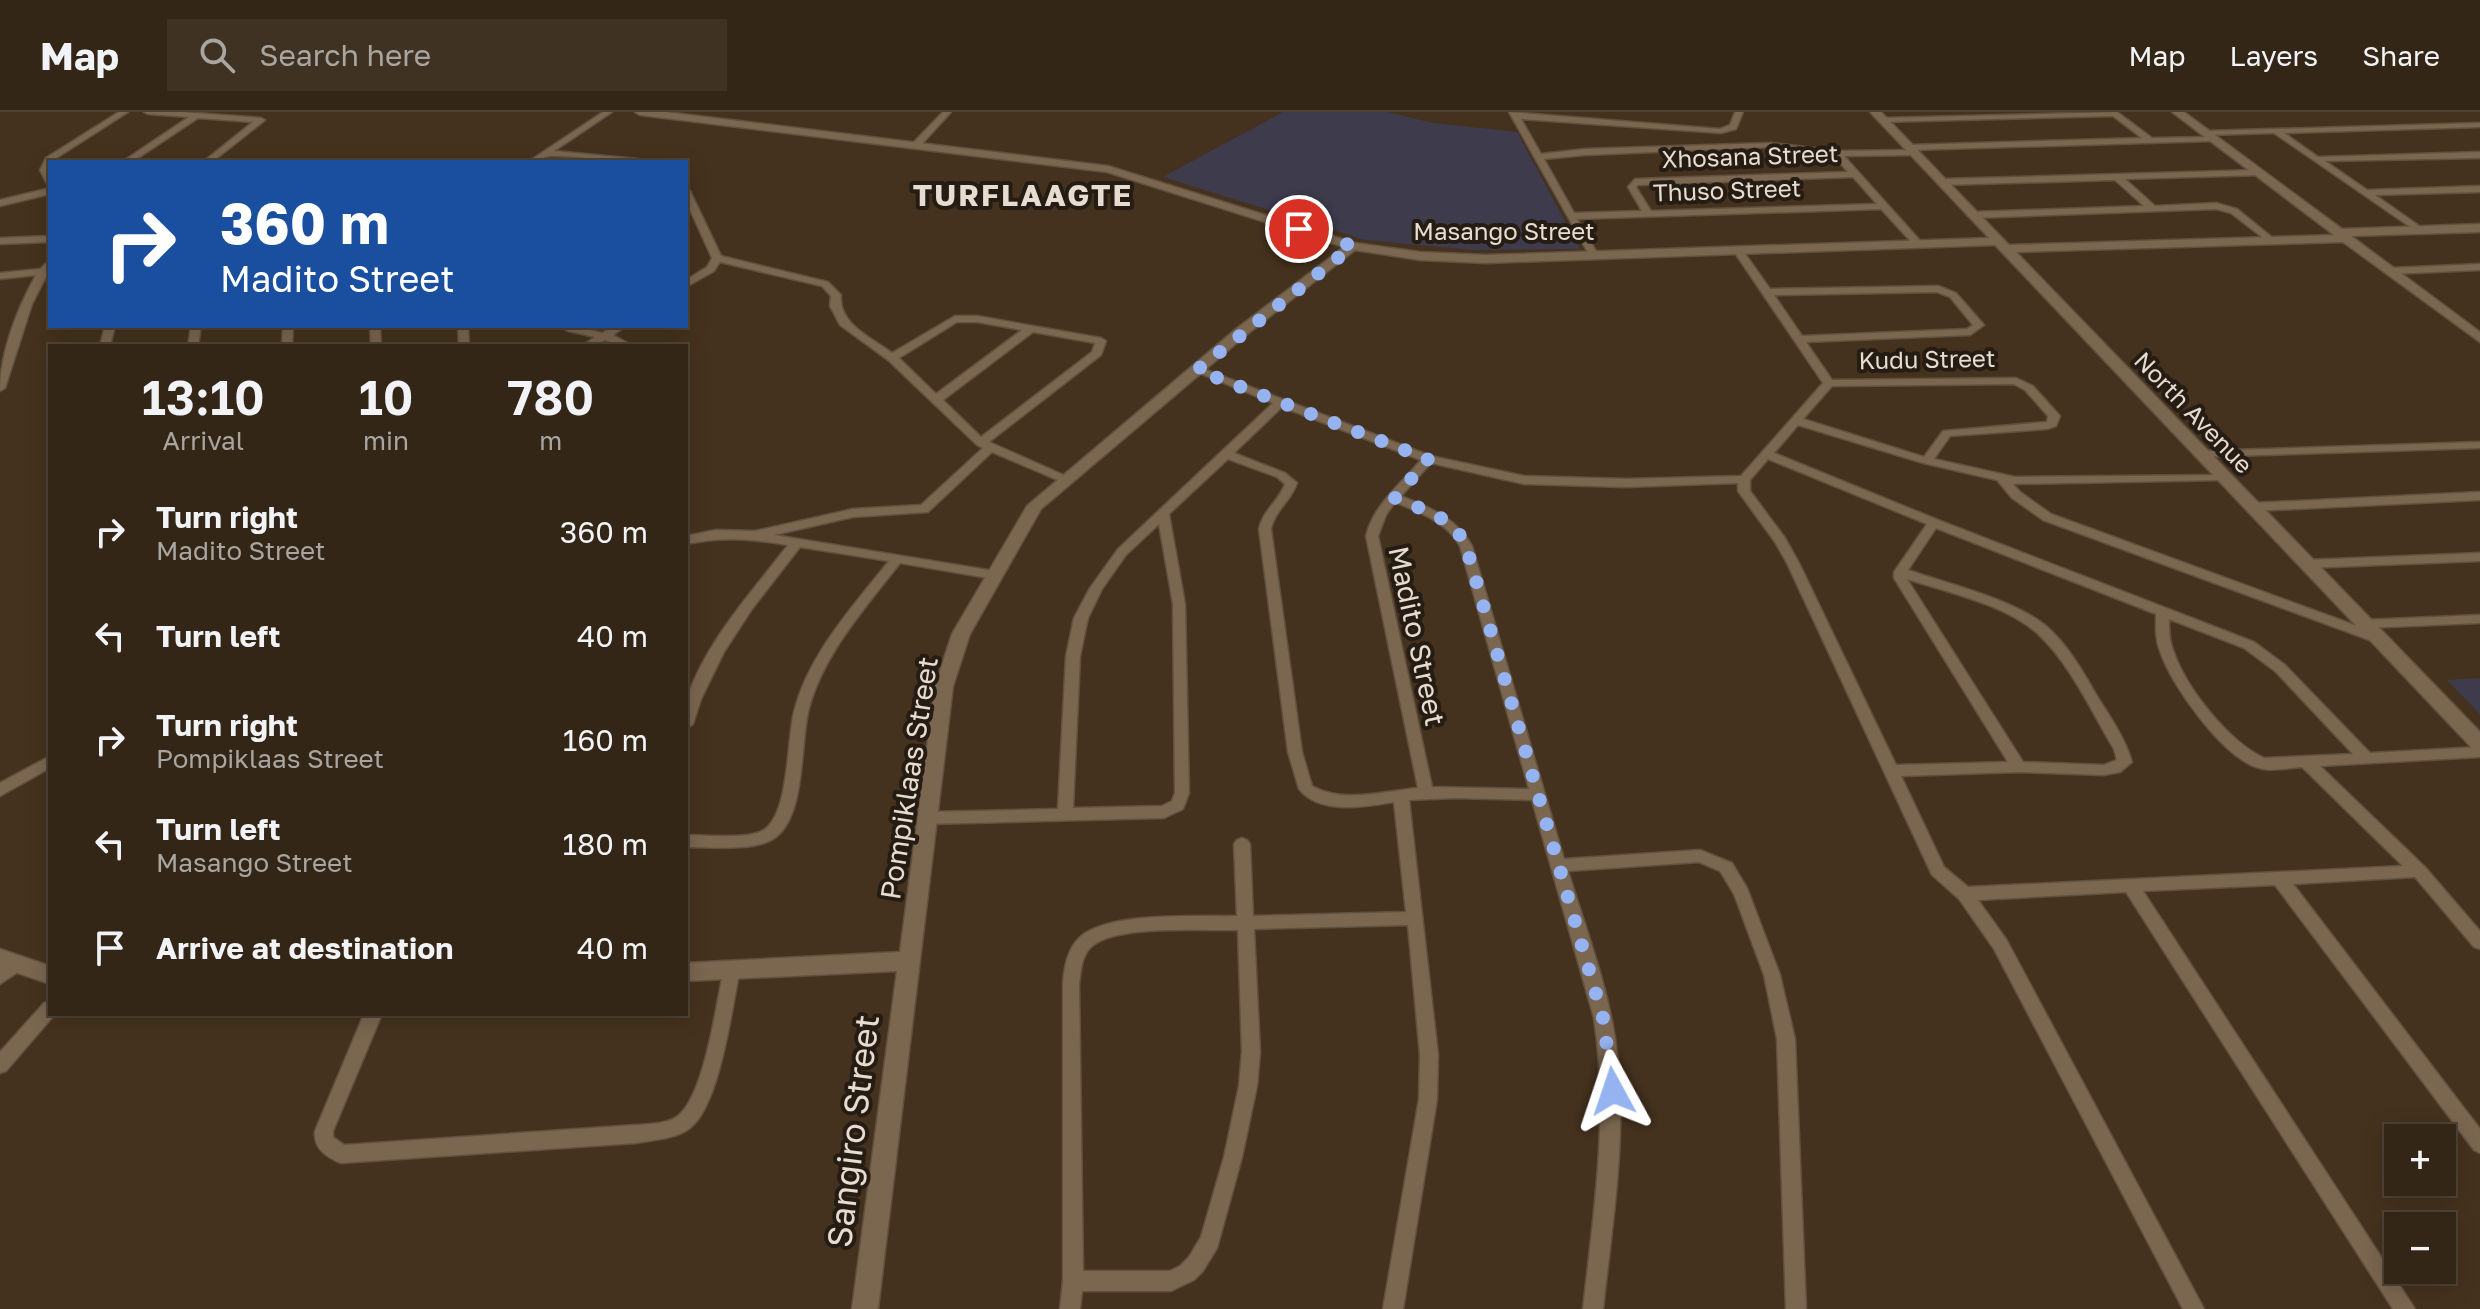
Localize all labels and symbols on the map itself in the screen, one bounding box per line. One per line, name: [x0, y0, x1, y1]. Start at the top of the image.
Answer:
street label: Xhosana Street: [1661, 138, 1839, 173]
street label: Thuso Street: [1652, 172, 1802, 207]
district label: TURFLAAGTE: [913, 177, 1133, 213]
pin: [1265, 195, 1333, 263]
street label: Masango Street: [1413, 216, 1595, 245]
street label: Kudu Street: [1858, 343, 1996, 374]
street label: North Avenue: [2129, 345, 2259, 479]
street label: Madito Street: [1382, 543, 1453, 729]
street label: Pompiklaas Street: [873, 654, 944, 902]
street label: Sangiro Street: [818, 1012, 886, 1250]
position arrow: [1571, 1049, 1655, 1133]

